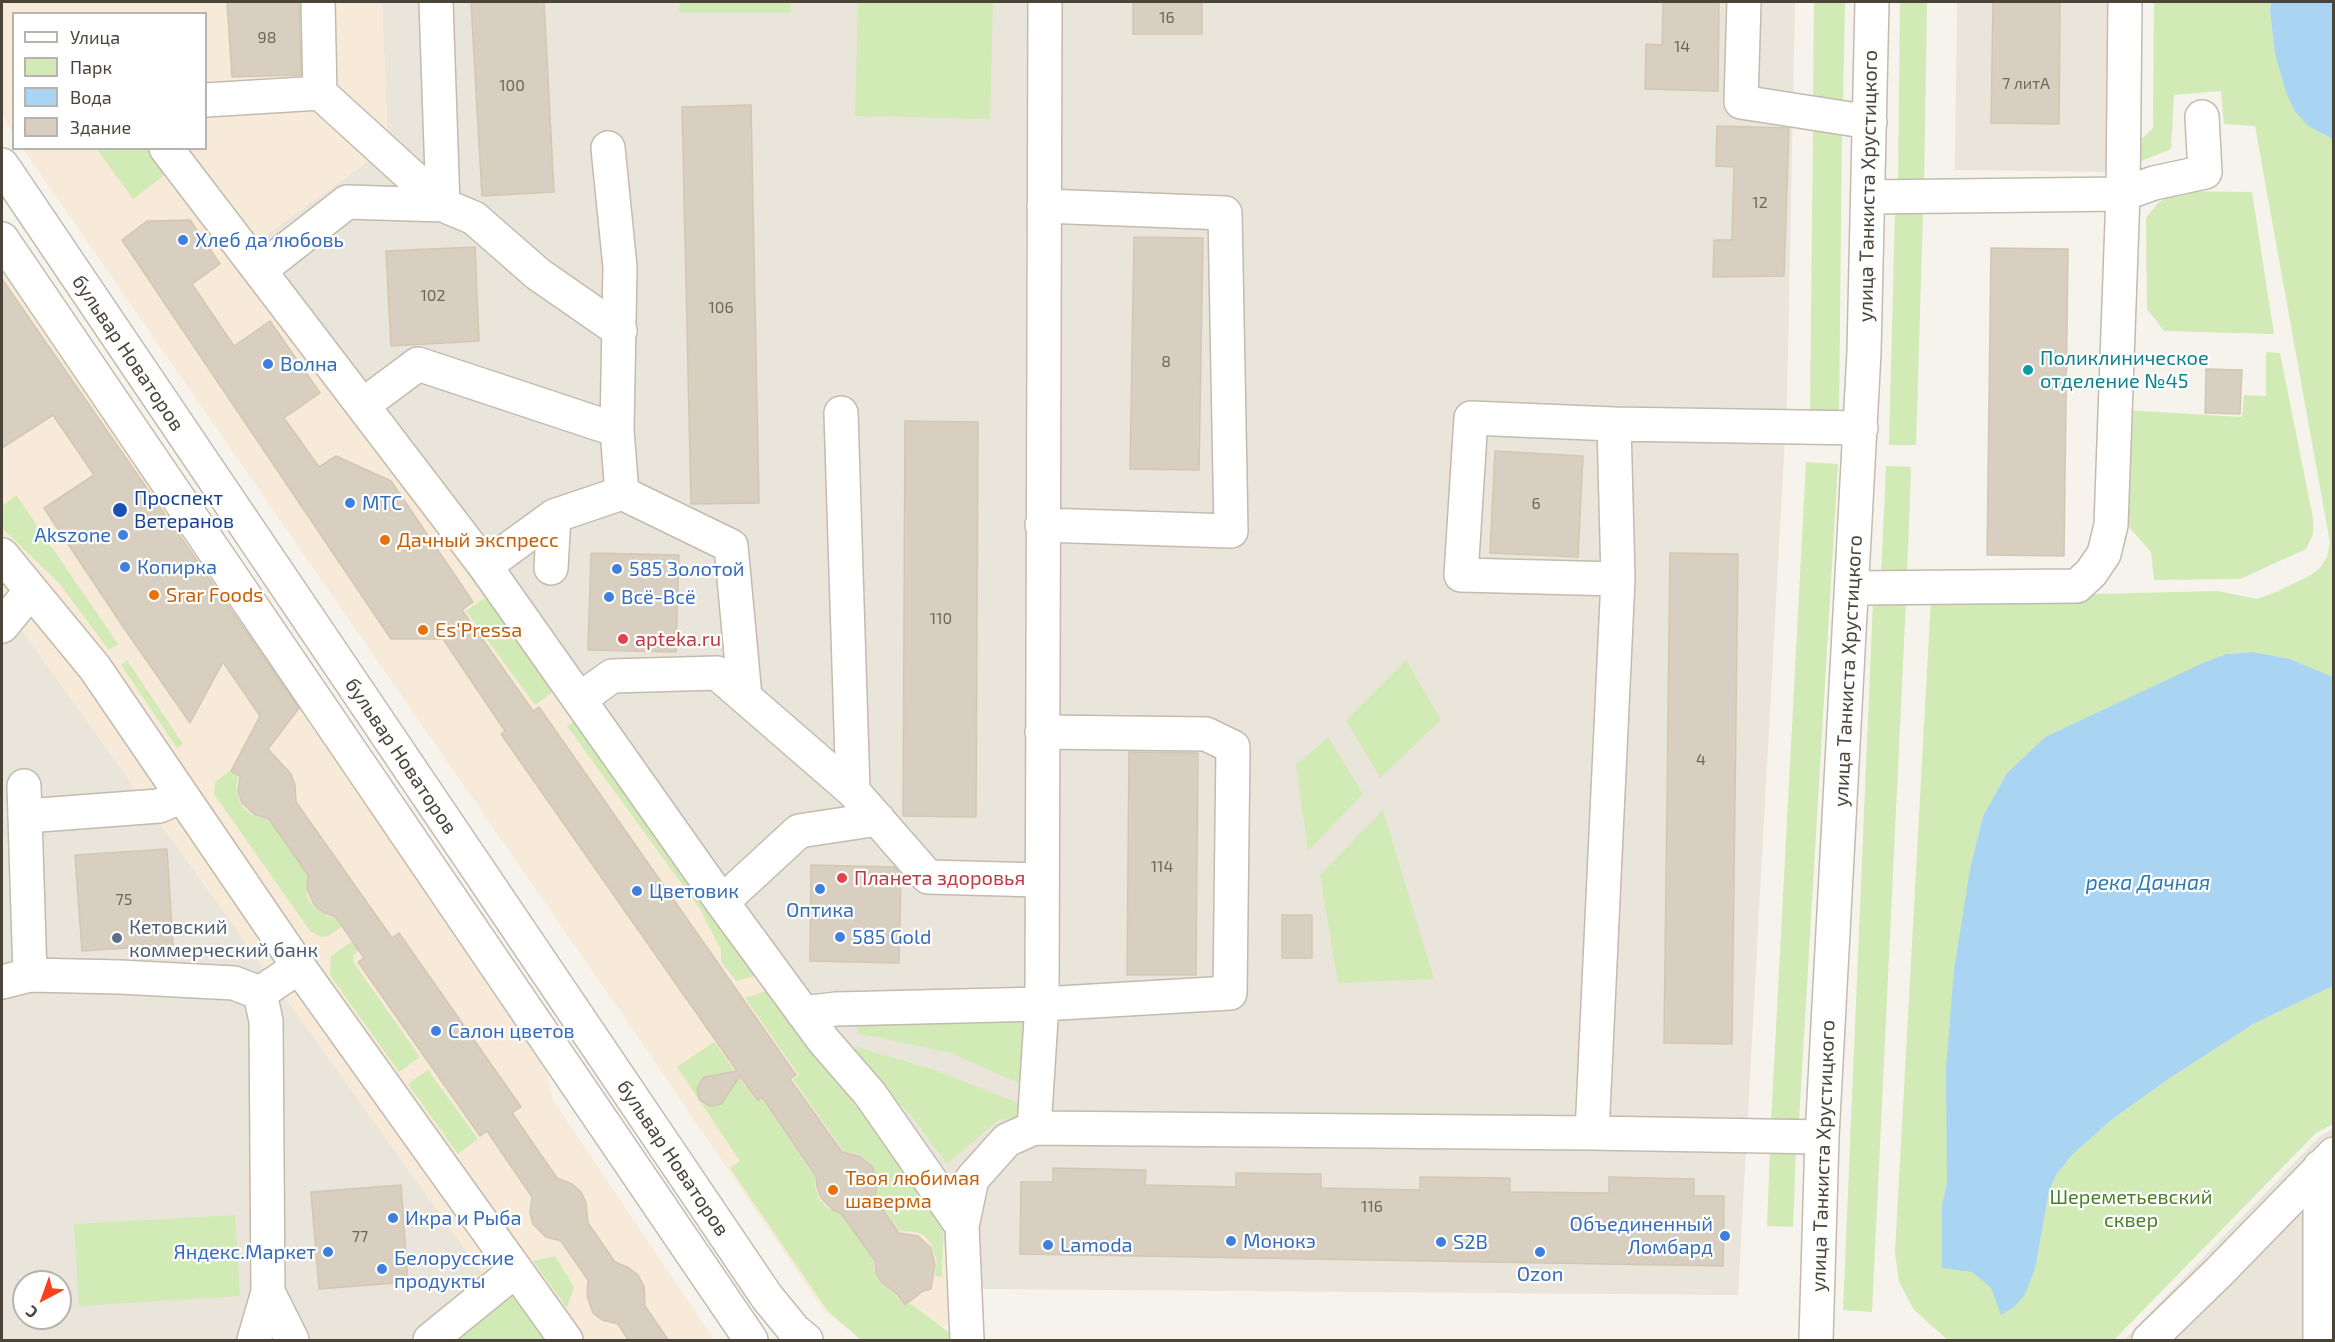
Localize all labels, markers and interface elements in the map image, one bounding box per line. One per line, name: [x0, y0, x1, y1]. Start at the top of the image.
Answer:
house number: 16: [1159, 8, 1175, 28]
legend: [12, 12, 207, 150]
text: Улица: [70, 26, 120, 48]
house number: 98: [258, 28, 276, 48]
house number: 14: [1674, 37, 1690, 57]
street label: улица Танкиста Хрустицкого: [1854, 50, 1882, 322]
text: Парк: [70, 56, 112, 78]
house number: 7 литА: [2002, 74, 2050, 94]
house number: 100: [499, 76, 525, 96]
text: Вода: [70, 86, 112, 108]
text: Здание: [70, 116, 131, 138]
house number: 12: [1752, 193, 1768, 213]
place label: Хлеб да любовь: [195, 228, 344, 252]
marker: Хлеб да любовь: [176, 233, 190, 247]
street label: бульвар Новаторов: [67, 270, 189, 436]
house number: 102: [420, 286, 446, 306]
house number: 106: [708, 298, 734, 318]
place label: Поликлиническое отделение №45: [2040, 346, 2209, 393]
place label: Волна: [280, 352, 338, 376]
house number: 8: [1161, 352, 1171, 372]
marker: Волна: [261, 357, 275, 371]
marker: Поликлиническое отделение №45: [2021, 363, 2035, 377]
place label: Проспект Ветеранов: [134, 486, 234, 533]
place label: МТС: [362, 491, 402, 515]
house number: 6: [1531, 494, 1541, 514]
marker: МТС: [343, 496, 357, 510]
marker: Проспект Ветеранов: [111, 501, 129, 519]
place label: Akszone: [34, 523, 111, 547]
marker: Akszone: [116, 528, 130, 542]
place label: Дачный экспресс: [397, 528, 559, 552]
marker: Дачный экспресс: [378, 533, 392, 547]
street label: улица Танкиста Хрустицкого: [1829, 534, 1867, 808]
place label: Копирка: [137, 555, 217, 579]
place label: 585 Золотой: [629, 557, 745, 581]
marker: Копирка: [118, 560, 132, 574]
marker: 585 Золотой: [610, 562, 624, 576]
place label: Srar Foods: [166, 583, 263, 607]
place label: Всё-Всё: [621, 585, 696, 609]
marker: Srar Foods: [147, 588, 161, 602]
marker: Всё-Всё: [602, 590, 616, 604]
house number: 110: [930, 609, 952, 629]
place label: Es'Pressa: [435, 618, 522, 642]
marker: Es'Pressa: [416, 623, 430, 637]
place label: apteka.ru: [635, 627, 721, 651]
marker: apteka.ru: [616, 632, 630, 646]
street label: бульвар Новаторов: [340, 673, 462, 839]
house number: 4: [1696, 750, 1706, 770]
house number: 114: [1151, 857, 1173, 877]
place label: Планета здоровья: [854, 866, 1025, 890]
water label: река Дачная: [2086, 870, 2210, 896]
marker: Планета здоровья: [835, 871, 849, 885]
place label: Цветовик: [649, 879, 739, 903]
marker: Оптика: [813, 882, 827, 896]
marker: Цветовик: [630, 884, 644, 898]
house number: 75: [116, 890, 132, 910]
place label: Оптика: [786, 898, 854, 922]
place label: Кетовский коммерческий банк: [129, 915, 318, 962]
place label: 585 Gold: [852, 925, 931, 949]
marker: 585 Gold: [833, 930, 847, 944]
marker: Кетовский коммерческий банк: [110, 931, 124, 945]
place label: Салон цветов: [448, 1019, 575, 1043]
street label: улица Танкиста Хрустицкого: [1806, 1019, 1840, 1293]
marker: Салон цветов: [429, 1024, 443, 1038]
street label: бульвар Новаторов: [612, 1075, 734, 1241]
place label: Твоя любимая шаверма: [845, 1166, 980, 1213]
marker: Твоя любимая шаверма: [826, 1183, 840, 1197]
park label: Шереметьевский сквер: [2049, 1185, 2213, 1232]
house number: 116: [1361, 1197, 1383, 1217]
place label: Икра и Рыба: [405, 1206, 522, 1230]
marker: Икра и Рыба: [386, 1211, 400, 1225]
place label: Объединенный Ломбард: [1570, 1212, 1713, 1259]
house number: 77: [352, 1227, 368, 1247]
place label: Монокэ: [1243, 1229, 1316, 1253]
marker: Объединенный Ломбард: [1718, 1229, 1732, 1243]
place label: S2B: [1453, 1230, 1488, 1254]
place label: Lamoda: [1060, 1233, 1133, 1257]
marker: Монокэ: [1224, 1234, 1238, 1248]
marker: S2B: [1434, 1235, 1448, 1249]
marker: Lamoda: [1041, 1238, 1055, 1252]
place label: Яндекс.Маркет: [174, 1240, 316, 1264]
marker: Яндекс.Маркет: [321, 1245, 335, 1259]
marker: Ozon: [1533, 1245, 1547, 1259]
place label: Белорусские продукты: [394, 1246, 514, 1293]
marker: Белорусские продукты: [375, 1262, 389, 1276]
place label: Ozon: [1517, 1262, 1563, 1286]
north arrow: [12, 1270, 72, 1330]
text: С: [21, 1302, 41, 1323]

